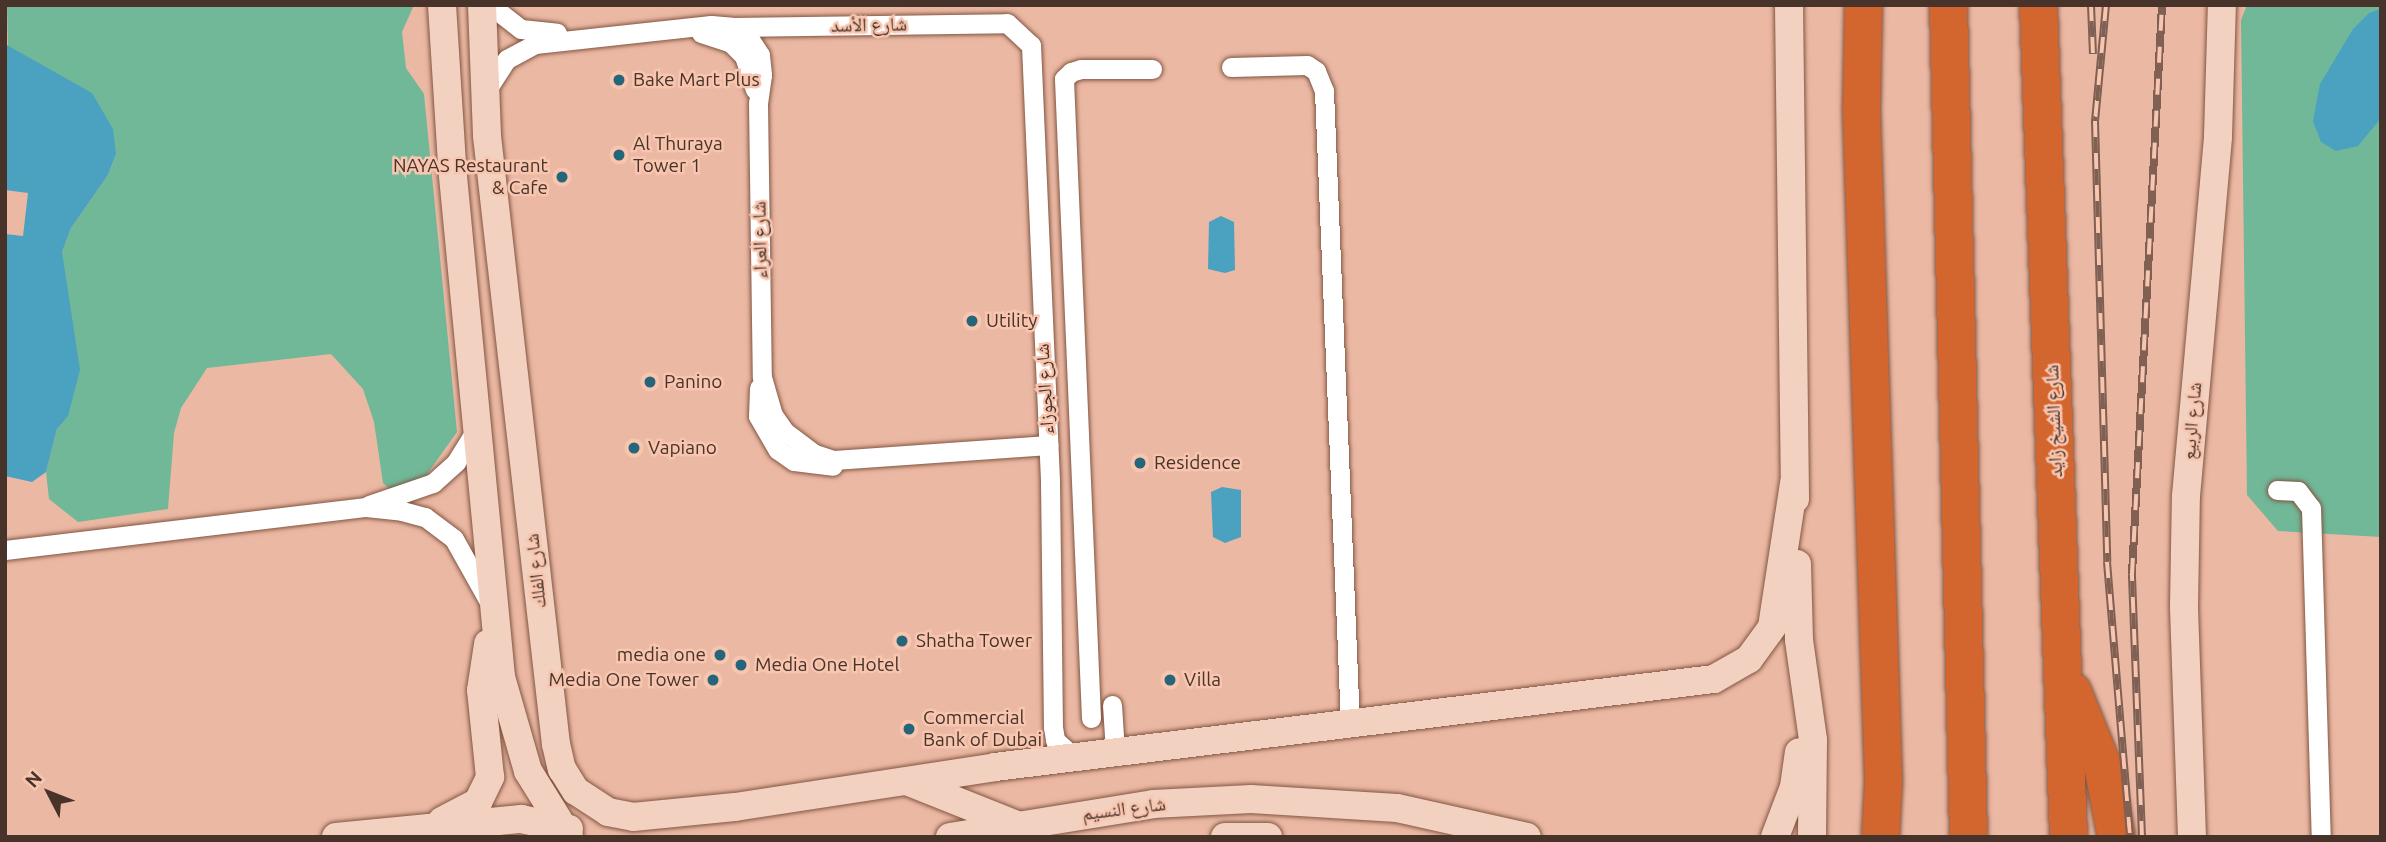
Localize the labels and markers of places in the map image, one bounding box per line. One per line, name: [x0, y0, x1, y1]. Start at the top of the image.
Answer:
place label: Bake Mart Plus: [633, 69, 760, 91]
marker: Bake Mart Plus: [611, 72, 627, 88]
place label: Al Thuraya Tower 1: [633, 133, 723, 177]
marker: Al Thuraya Tower 1: [611, 147, 627, 163]
place label: NAYAS Restaurant & Cafe: [393, 155, 548, 199]
marker: NAYAS Restaurant & Cafe: [554, 169, 570, 185]
place label: Utility: [986, 310, 1037, 332]
marker: Utility: [964, 313, 980, 329]
place label: Panino: [664, 371, 722, 393]
marker: Panino: [642, 374, 658, 390]
place label: Vapiano: [648, 437, 717, 459]
marker: Vapiano: [626, 440, 642, 456]
place label: Residence: [1154, 452, 1241, 474]
marker: Residence: [1132, 455, 1148, 471]
place label: Shatha Tower: [916, 630, 1032, 652]
marker: Shatha Tower: [894, 633, 910, 649]
place label: media one: [617, 644, 706, 666]
marker: media one: [712, 647, 728, 663]
place label: Media One Hotel: [755, 654, 900, 676]
marker: Media One Hotel: [733, 657, 749, 673]
place label: Media One Tower: [549, 669, 699, 691]
place label: Villa: [1184, 669, 1221, 691]
marker: Media One Tower: [705, 672, 721, 688]
marker: Villa: [1162, 672, 1178, 688]
place label: Commercial Bank of Dubai: [923, 707, 1042, 751]
marker: Commercial Bank of Dubai: [901, 721, 917, 737]

